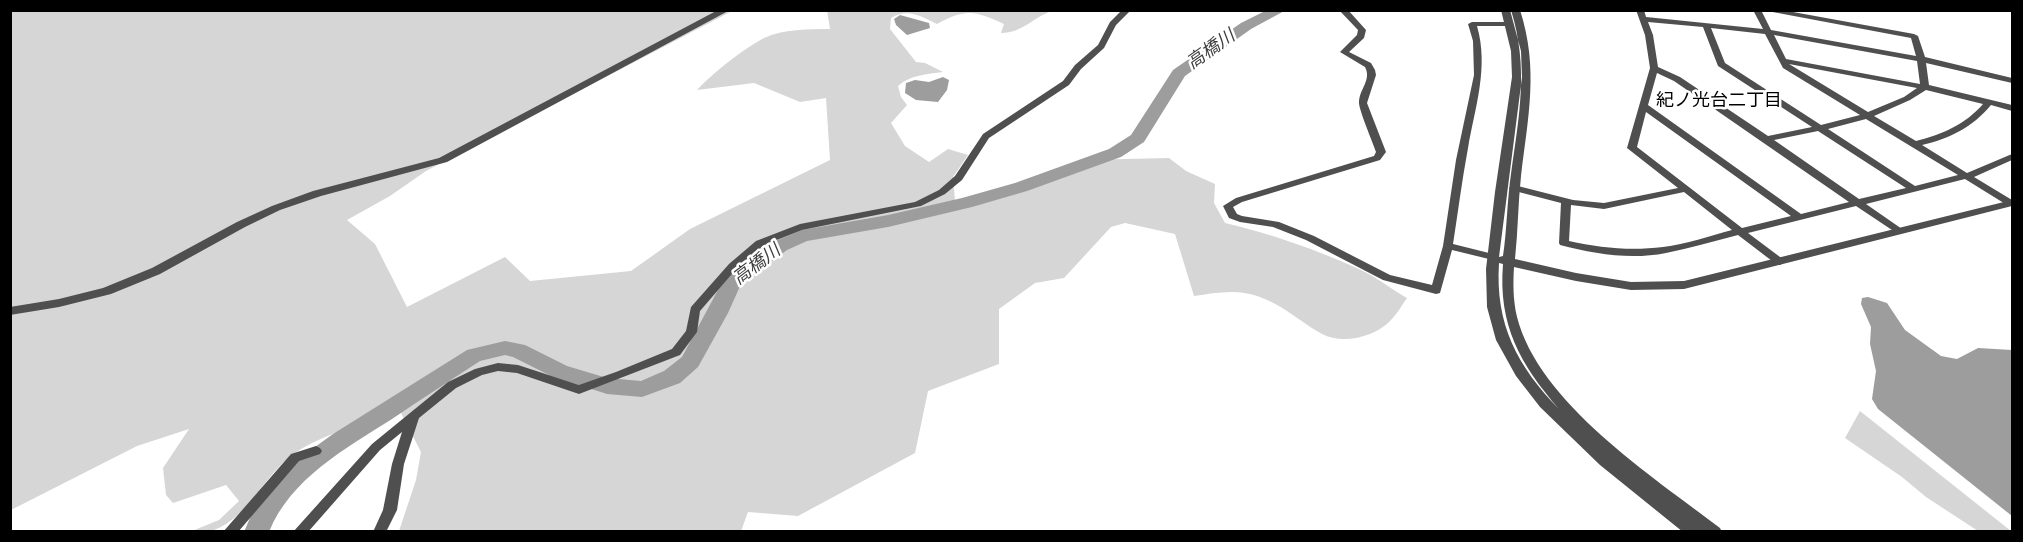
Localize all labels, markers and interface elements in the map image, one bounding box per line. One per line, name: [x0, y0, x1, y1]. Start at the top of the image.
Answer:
water label: 高橋川: [1183, 26, 1239, 74]
district label: 紀ノ光台二丁目: [1656, 90, 1782, 112]
water label: 高橋川: [729, 240, 785, 290]

